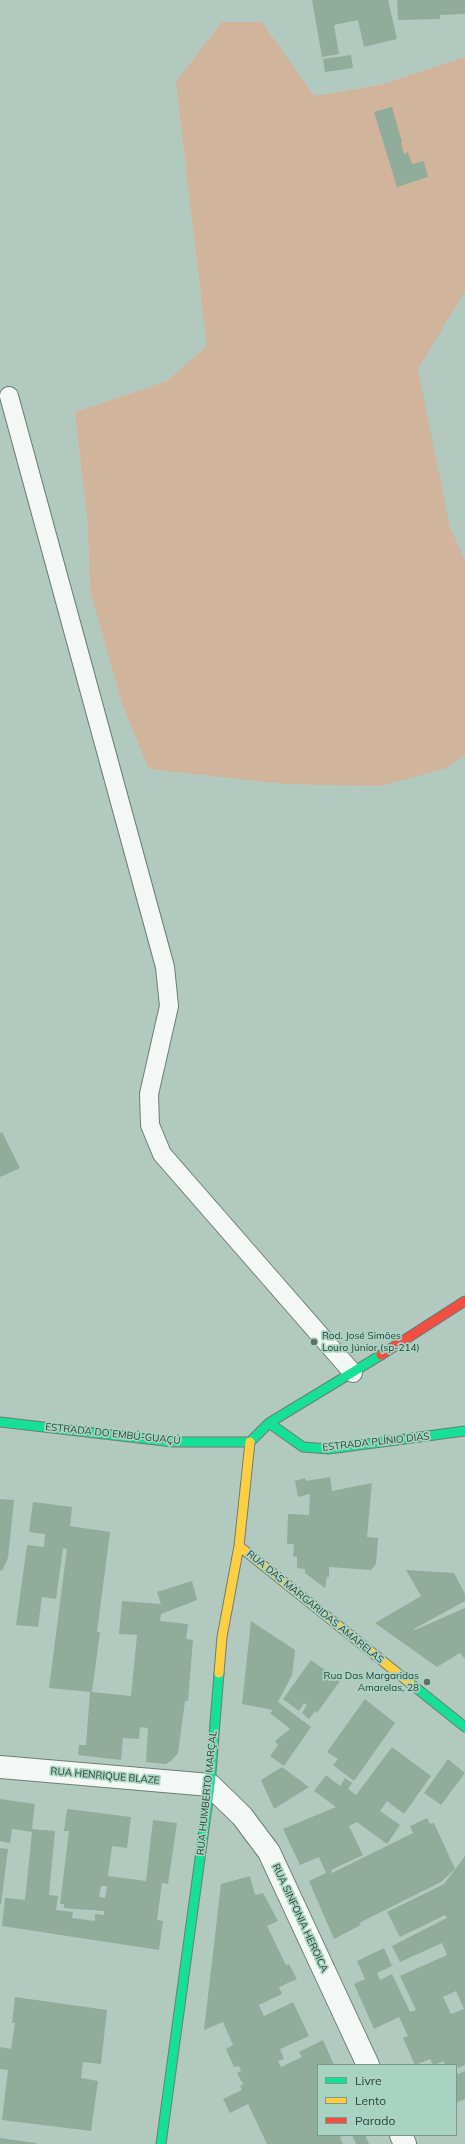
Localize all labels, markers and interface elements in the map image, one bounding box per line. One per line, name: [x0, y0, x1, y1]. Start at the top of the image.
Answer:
place label: Rod. José Simões Louro Júnior (sp-214): [322, 1330, 420, 1354]
marker: Rod. José Simões Louro Júnior (sp-214): [309, 1337, 319, 1347]
street label: ESTRADA DO EMBÚ-GUAÇÚ: [45, 1421, 181, 1447]
street label: ESTRADA PLÍNIO DIAS: [322, 1430, 430, 1454]
street label: RUA DAS MARGARIDAS AMARELAS: [244, 1548, 386, 1666]
place label: Rua Das Margaridas Amarelas, 28: [324, 1670, 419, 1694]
marker: Rua Das Margaridas Amarelas, 28: [422, 1677, 432, 1687]
street label: RUA HUMBERTO MARÇAL: [194, 1730, 220, 1856]
street label: RUA HENRIQUE BLAZE: [50, 1765, 160, 1787]
street label: RUA SINFONIA HEROICA: [270, 1862, 330, 1974]
legend: [317, 2064, 457, 2136]
text: Livre: [355, 2073, 382, 2088]
text: Lento: [355, 2093, 386, 2108]
text: Parado: [355, 2113, 395, 2128]

